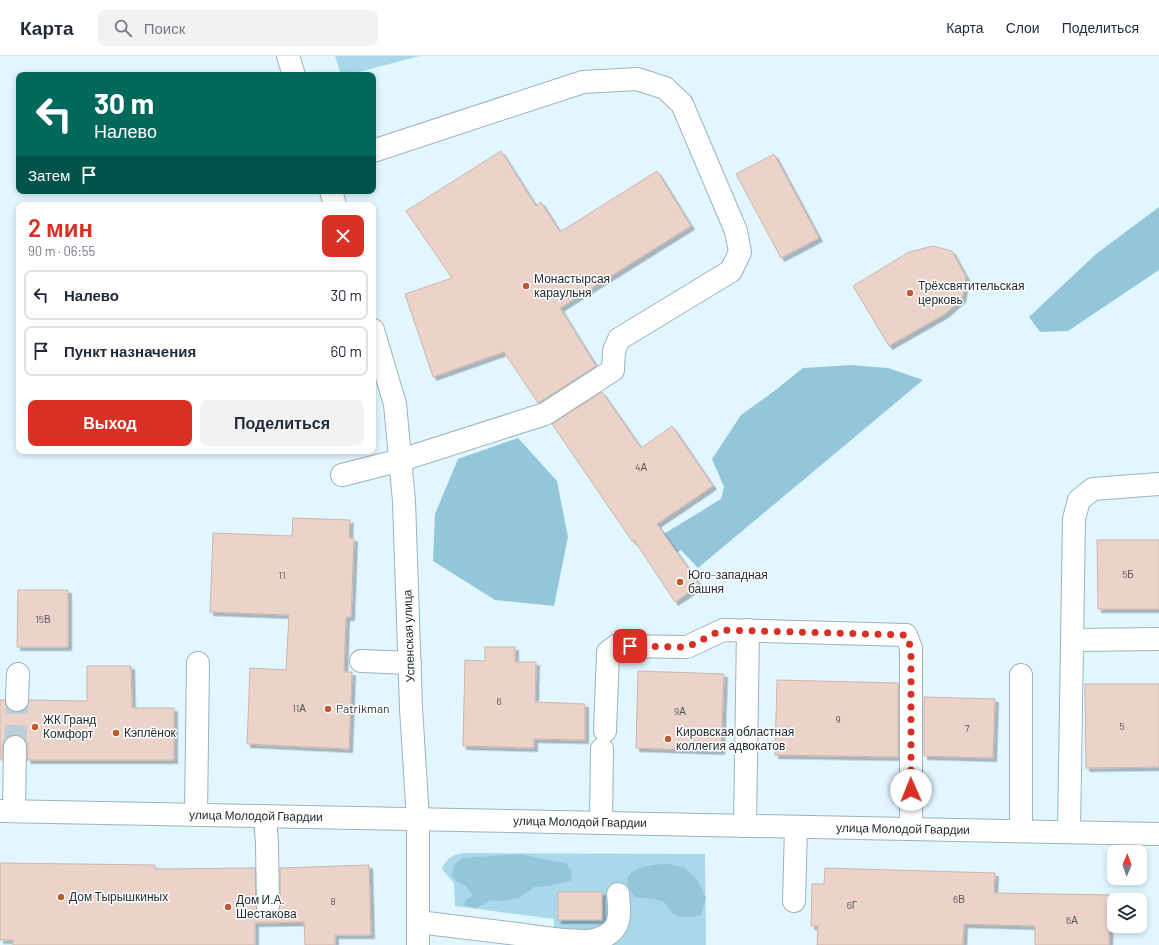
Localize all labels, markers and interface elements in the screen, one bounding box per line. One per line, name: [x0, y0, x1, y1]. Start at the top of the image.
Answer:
search box: [98, 10, 378, 46]
text: Карта: [20, 16, 74, 39]
icon: search: [112, 17, 134, 39]
text: Поиск: [144, 19, 185, 37]
text: Карта: [946, 19, 984, 36]
text: Слои: [1006, 19, 1040, 36]
text: Поделиться: [1062, 19, 1139, 36]
text: 30 m: [94, 86, 154, 120]
icon: left: [28, 88, 80, 140]
text: Налево: [94, 120, 157, 142]
icon: arrive: [78, 164, 100, 186]
text: Затем: [28, 166, 70, 184]
text: 2 мин: [28, 213, 93, 242]
button: close: [322, 215, 364, 257]
text: 90 m · 06:55: [28, 243, 95, 259]
place label: Монастырсая караульня: [534, 271, 610, 300]
place label: Трёхсвятительская церковь: [918, 278, 1024, 307]
marker: Монастырсая караульня: [521, 281, 531, 291]
icon: left: [30, 284, 52, 306]
text: Налево: [64, 286, 119, 304]
text: 30 m: [330, 286, 362, 304]
marker: Трёхсвятительская церковь: [905, 288, 915, 298]
icon: arrive: [30, 340, 52, 362]
text: Пункт назначения: [64, 342, 196, 360]
text: 60 m: [330, 342, 362, 360]
button: Выход: [28, 400, 192, 446]
button: Поделиться: [200, 400, 364, 446]
house number: 4А: [635, 461, 647, 473]
place label: Юго-западная башня: [688, 567, 768, 595]
house number: 5Б: [1122, 568, 1134, 580]
house number: 11: [278, 569, 286, 581]
marker: Юго-западная башня: [675, 577, 685, 587]
street label: Успенская улица: [399, 589, 418, 683]
house number: 15В: [35, 613, 51, 625]
pin: [613, 629, 647, 663]
icon: arrive: [619, 635, 641, 657]
house number: 6: [496, 695, 502, 707]
place label: Patrikman: [336, 701, 390, 715]
house number: 11А: [292, 702, 306, 714]
marker: Patrikman: [323, 704, 333, 714]
house number: 9А: [674, 705, 686, 717]
place label: ЖК Гранд Комфорт: [43, 712, 96, 741]
house number: 9: [835, 713, 841, 725]
house number: 5: [1119, 720, 1125, 732]
marker: ЖК Гранд Комфорт: [30, 722, 40, 732]
house number: 7: [965, 722, 970, 734]
place label: Кировская областная коллегия адвокатов: [676, 724, 794, 753]
place label: Кэплёнок: [124, 725, 177, 739]
marker: Кэплёнок: [111, 728, 121, 738]
marker: Кировская областная коллегия адвокатов: [663, 734, 673, 744]
position arrow: [890, 769, 932, 811]
street label: улица Молодой Гвардии: [189, 807, 323, 824]
street label: улица Молодой Гвардии: [513, 813, 647, 830]
street label: улица Молодой Гвардии: [836, 820, 970, 837]
north arrow: [1107, 845, 1147, 885]
map controls: [1107, 845, 1147, 933]
place label: Дом Тырышкиных: [69, 889, 168, 904]
marker: Дом Тырышкиных: [56, 892, 66, 902]
place label: Дом И.А. Шестакова: [236, 892, 297, 920]
house number: 6В: [953, 893, 965, 905]
button: layers: [1107, 893, 1147, 933]
house number: 8: [330, 895, 336, 907]
house number: 6Г: [847, 899, 858, 911]
marker: Дом И.А. Шестакова: [223, 902, 233, 912]
house number: 6А: [1066, 914, 1078, 926]

